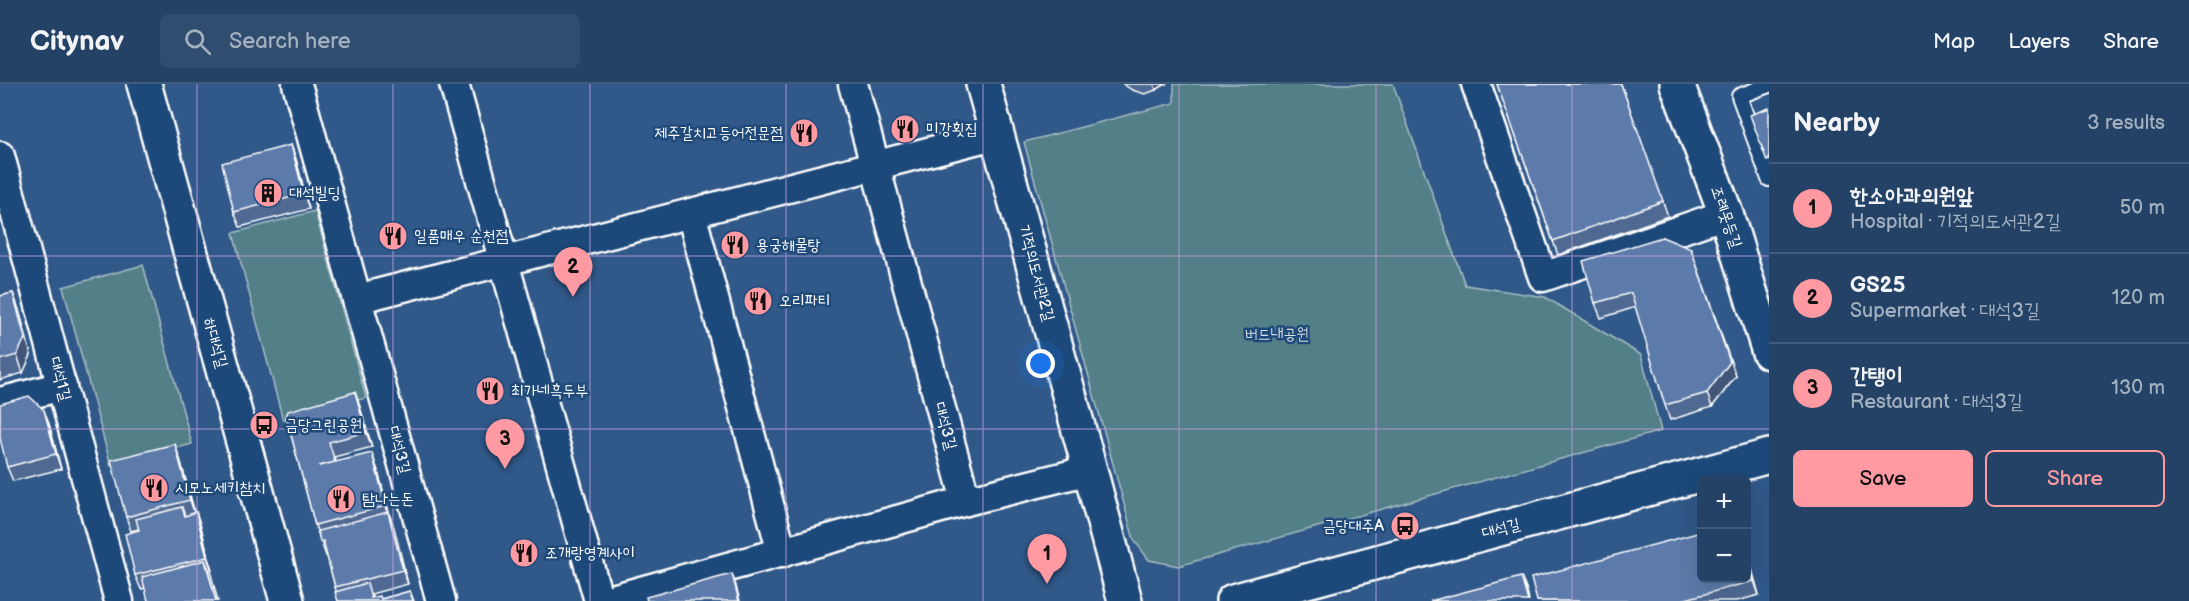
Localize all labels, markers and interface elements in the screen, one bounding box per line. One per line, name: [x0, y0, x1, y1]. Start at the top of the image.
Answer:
search box: [160, 14, 580, 68]
text: Citynav: [30, 25, 124, 58]
icon: search: [181, 25, 214, 58]
text: Search here: [229, 28, 351, 55]
text: Map: [1933, 29, 1975, 54]
text: Layers: [2008, 29, 2070, 54]
text: Share: [2103, 29, 2159, 54]
text: Nearby: [1793, 108, 1880, 139]
text: 3 results: [2087, 111, 2165, 135]
restaurant icon: 미강횟집: [889, 113, 921, 145]
restaurant icon: 제주갈치고등어전문점: [788, 117, 820, 149]
place label: 미강횟집: [926, 120, 978, 139]
place label: 제주갈치고등어전문점: [654, 124, 783, 143]
building icon: 대석빌딩: [252, 177, 284, 209]
street label: 조례못등길: [1707, 183, 1746, 251]
text: 한소아과의원앞: [1850, 183, 1974, 210]
place label: 대석빌딩: [289, 184, 341, 203]
text: 1: [1808, 196, 1817, 220]
text: 50 m: [2120, 196, 2165, 220]
text: Hospital · 기적의도서관2길: [1850, 210, 2061, 234]
restaurant icon: 일품매우 순천점: [377, 220, 409, 252]
street label: 기적의도서관2길: [1014, 222, 1058, 324]
place label: 일품매우 순천점: [414, 227, 509, 246]
restaurant icon: 용궁해물탕: [719, 229, 751, 261]
place label: 용궁해물탕: [756, 236, 821, 255]
pin: 2: [554, 248, 592, 297]
text: GS25: [1850, 272, 1905, 299]
restaurant icon: 오리파티: [742, 285, 774, 317]
text: 2: [1807, 286, 1818, 310]
text: 120 m: [2112, 286, 2165, 310]
place label: 오리파티: [779, 292, 831, 311]
text: Supermarket · 대석3길: [1850, 299, 2040, 323]
street label: 하대석길: [199, 316, 231, 370]
park label: 버드내공원: [1245, 325, 1309, 344]
your location: [1026, 349, 1055, 378]
street label: 대석1길: [45, 355, 75, 403]
text: 간탱이: [1850, 363, 1903, 390]
restaurant icon: 최가네흑두부: [474, 375, 506, 407]
text: 3: [1807, 376, 1818, 400]
text: 130 m: [2111, 376, 2165, 400]
place label: 최가네흑두부: [511, 382, 588, 401]
text: Restaurant · 대석3길: [1850, 390, 2023, 414]
street label: 대석3길: [930, 400, 960, 452]
bus stop icon: 금당그린공원: [248, 409, 280, 441]
place label: 금당그린공원: [285, 416, 362, 435]
pin: 3: [486, 420, 524, 469]
street label: 대석3길: [384, 424, 414, 476]
button: Save: [1793, 450, 1973, 507]
button: Share: [1985, 450, 2165, 507]
restaurant icon: 시모노세키참치: [138, 472, 170, 504]
map controls: [1697, 475, 1751, 583]
button: +: [1697, 475, 1751, 529]
place label: 시모노세키참치: [175, 479, 265, 498]
restaurant icon: 탐나는돈: [325, 483, 357, 515]
place label: 탐나는돈: [362, 490, 414, 509]
bus stop icon: 금당대주A: [1389, 510, 1421, 542]
street label: 대석길: [1480, 515, 1522, 543]
place label: 금당대주A: [1323, 517, 1384, 536]
button: −: [1697, 529, 1751, 583]
pin: 1: [1028, 534, 1066, 584]
restaurant icon: 조개랑영계사이: [508, 537, 540, 569]
place label: 조개랑영계사이: [545, 544, 635, 563]

